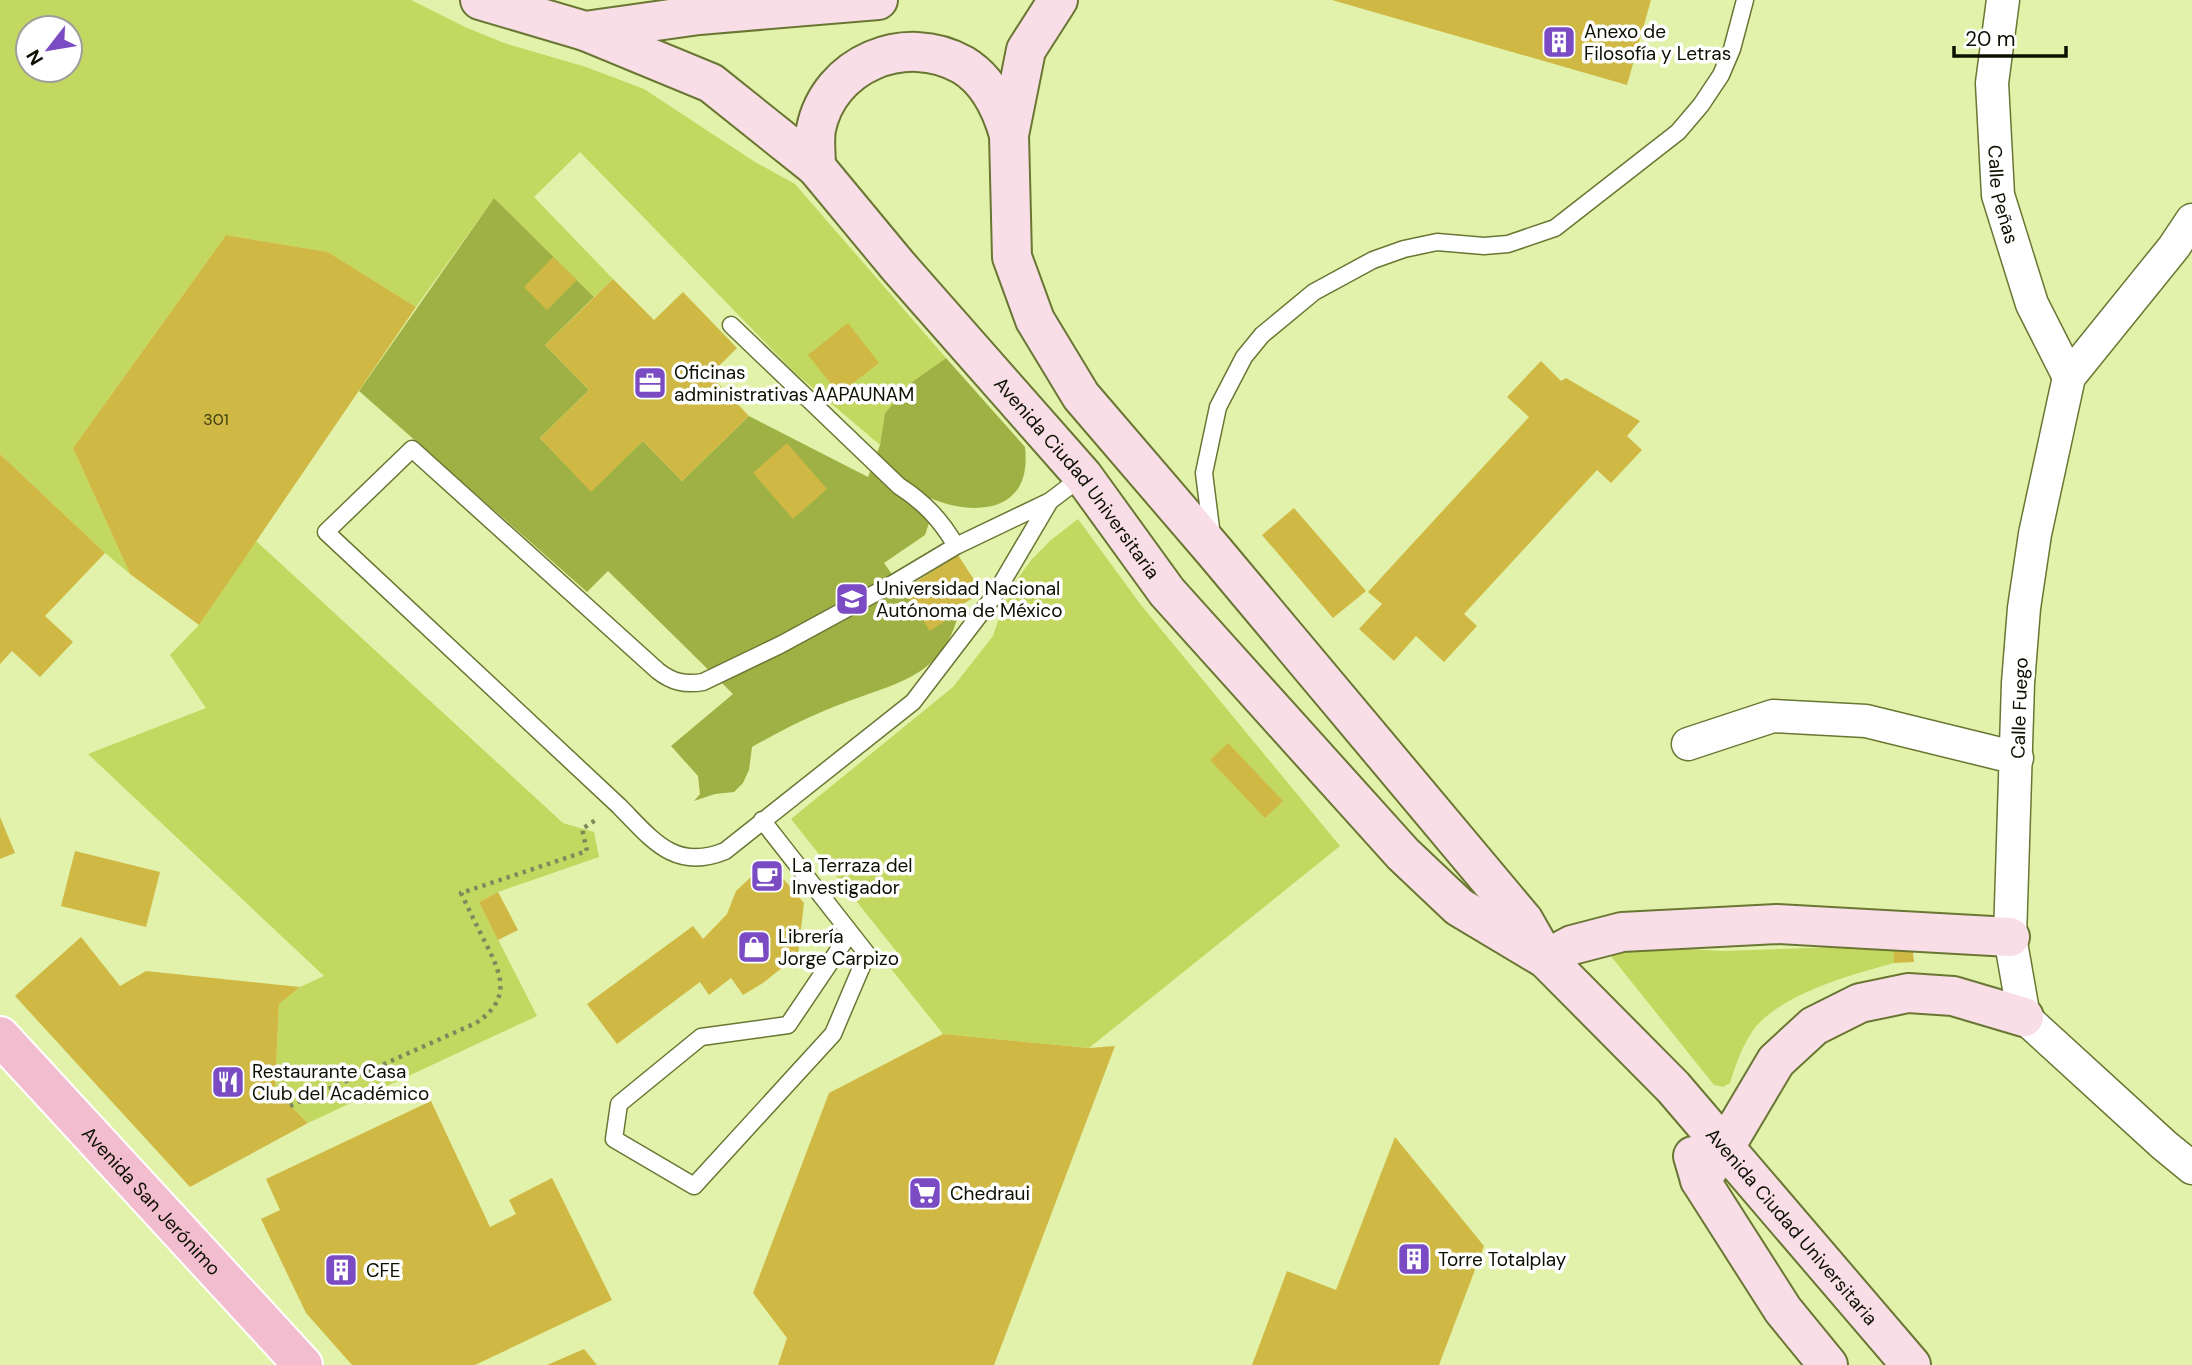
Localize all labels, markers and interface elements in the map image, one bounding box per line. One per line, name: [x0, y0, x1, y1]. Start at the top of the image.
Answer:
north arrow: [14, 14, 84, 84]
scale bar: [1954, 14, 2066, 58]
place label: Anexo de Filosofía y Letras: [1584, 19, 1731, 66]
building icon: Anexo de Filosofía y Letras: [1540, 23, 1578, 61]
text: 20 m: [1965, 25, 2016, 53]
text: N: [21, 45, 49, 70]
street label: Calle Peñas: [1982, 144, 2024, 247]
place label: Oficinas administrativas AAPAUNAM: [674, 360, 914, 407]
office icon: Oficinas administrativas AAPAUNAM: [631, 364, 669, 402]
street label: Avenida Ciudad Universitaria: [988, 372, 1165, 584]
house number: 301: [203, 409, 229, 430]
place label: Universidad Nacional Autónoma de México: [876, 576, 1062, 623]
school or university icon: Universidad Nacional Autónoma de México: [833, 580, 871, 618]
street label: Calle Fuego: [2005, 657, 2034, 759]
place label: La Terraza del Investigador: [792, 853, 913, 900]
cafe icon: La Terraza del Investigador: [748, 857, 786, 895]
place label: Librería Jorge Carpizo: [778, 924, 899, 971]
shop icon: Librería Jorge Carpizo: [735, 928, 773, 966]
place label: Restaurante Casa Club del Académico: [252, 1059, 429, 1106]
restaurant icon: Restaurante Casa Club del Académico: [209, 1063, 247, 1101]
street label: Avenida San Jerónimo: [76, 1121, 226, 1281]
street label: Avenida Ciudad Universitaria: [1700, 1123, 1883, 1330]
supermarket icon: Chedraui: [906, 1174, 944, 1212]
place label: Chedraui: [950, 1181, 1030, 1206]
building icon: Torre Totalplay: [1395, 1240, 1433, 1278]
place label: Torre Totalplay: [1438, 1247, 1567, 1272]
building icon: CFE: [322, 1251, 360, 1289]
place label: CFE: [366, 1258, 401, 1283]

